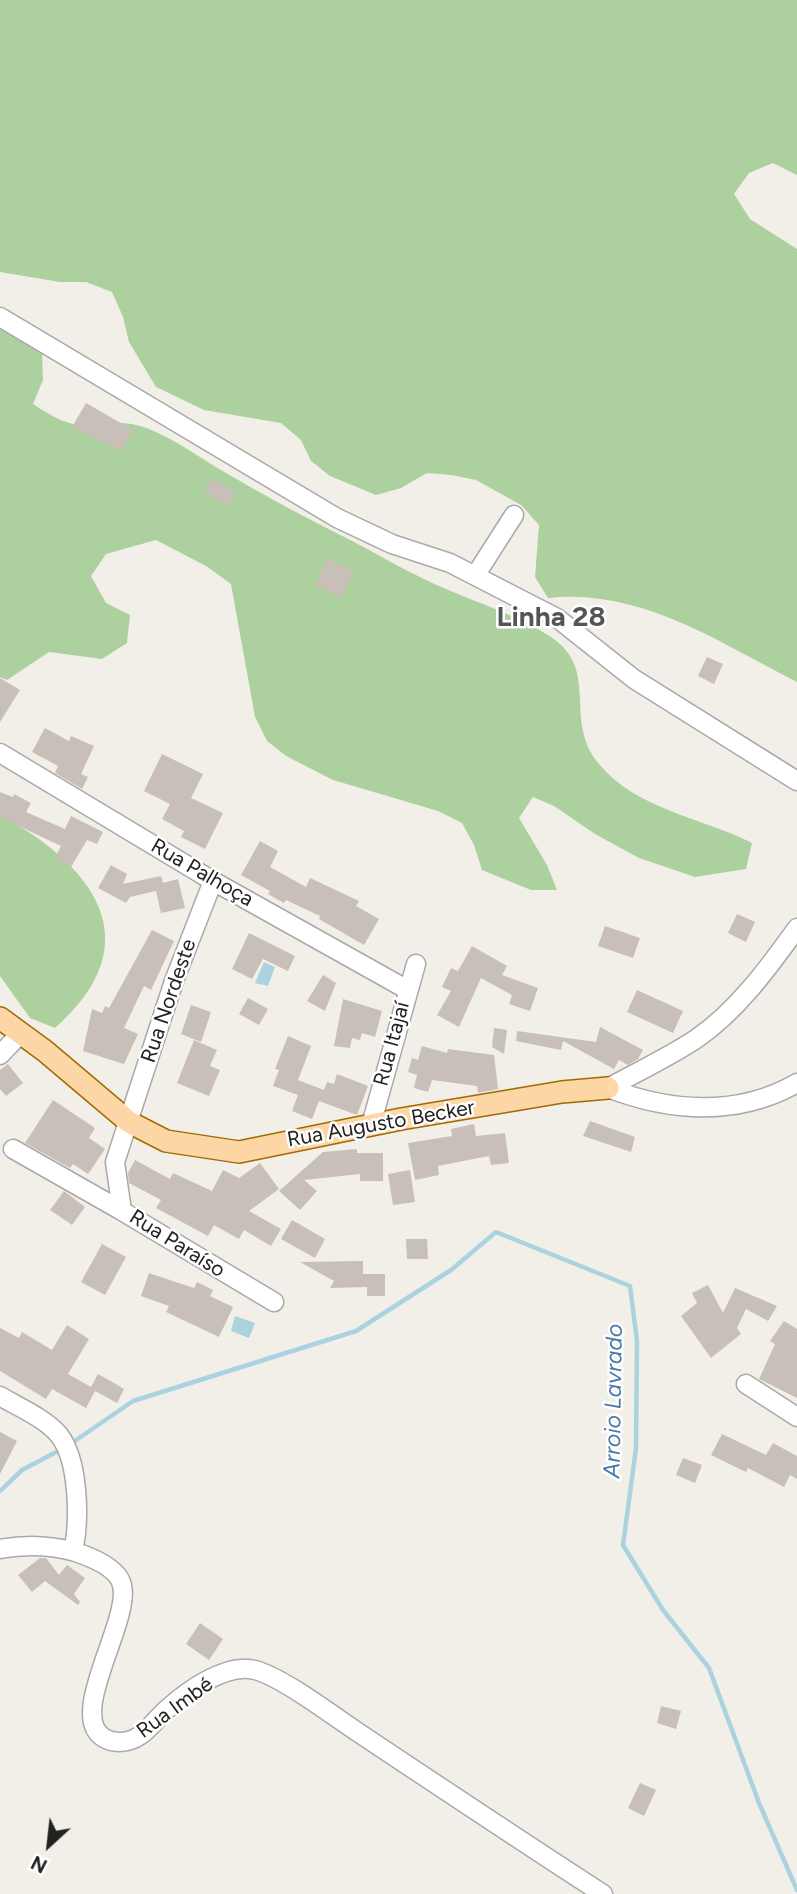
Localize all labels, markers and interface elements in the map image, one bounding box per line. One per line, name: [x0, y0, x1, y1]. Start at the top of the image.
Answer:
district label: Linha 28: [496, 601, 606, 635]
street label: Rua Palhoça: [146, 834, 258, 912]
street label: Rua Nordeste: [136, 936, 202, 1066]
street label: Rua Itajaí: [369, 999, 415, 1089]
street label: Rua Augusto Becker: [285, 1095, 477, 1153]
street label: Rua Paraíso: [125, 1205, 229, 1283]
water label: Arroio Lavrado: [599, 1323, 629, 1479]
street label: Rua Imbé: [132, 1672, 218, 1744]
north arrow: [14, 1810, 84, 1880]
text: N: [27, 1851, 51, 1878]

